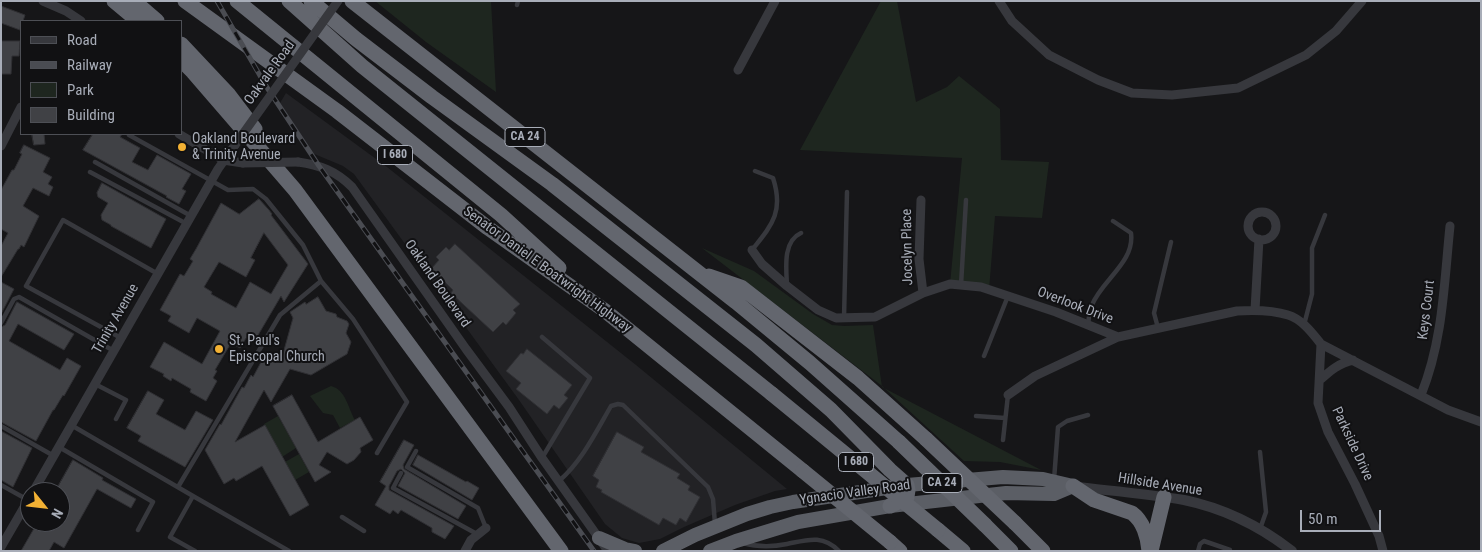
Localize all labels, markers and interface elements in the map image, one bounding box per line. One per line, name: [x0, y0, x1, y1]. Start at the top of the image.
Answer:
legend: [20, 20, 182, 135]
text: Road: [67, 31, 97, 49]
street label: Oakvale Road: [241, 38, 299, 108]
text: Railway: [67, 56, 112, 74]
text: Park: [67, 81, 94, 99]
text: Building: [67, 106, 115, 124]
road number: CA 24: [505, 128, 545, 146]
place label: Oakland Boulevard & Trinity Avenue: [192, 131, 295, 164]
marker: Oakland Boulevard & Trinity Avenue: [176, 141, 188, 153]
road number: I 680: [378, 146, 412, 164]
street label: Senator Daniel E Boatwright Highway: [460, 203, 634, 337]
street label: Jocelyn Place: [899, 209, 917, 285]
street label: Oakland Boulevard: [401, 237, 473, 331]
street label: Keys Court: [1415, 279, 1439, 341]
street label: Trinity Avenue: [89, 281, 143, 357]
street label: Overlook Drive: [1035, 284, 1115, 328]
place label: St. Paul's Episcopal Church: [229, 333, 325, 366]
marker: St. Paul's Episcopal Church: [213, 343, 225, 355]
street label: Parkside Drive: [1328, 405, 1376, 483]
road number: I 680: [838, 452, 874, 472]
street label: Hillside Avenue: [1117, 470, 1203, 500]
road number: CA 24: [922, 473, 962, 492]
street label: Ygnacio Valley Road: [799, 477, 911, 509]
north arrow: [20, 482, 70, 532]
scale bar: [1302, 500, 1383, 532]
text: N: [48, 506, 66, 521]
text: 50 m: [1308, 510, 1338, 528]

